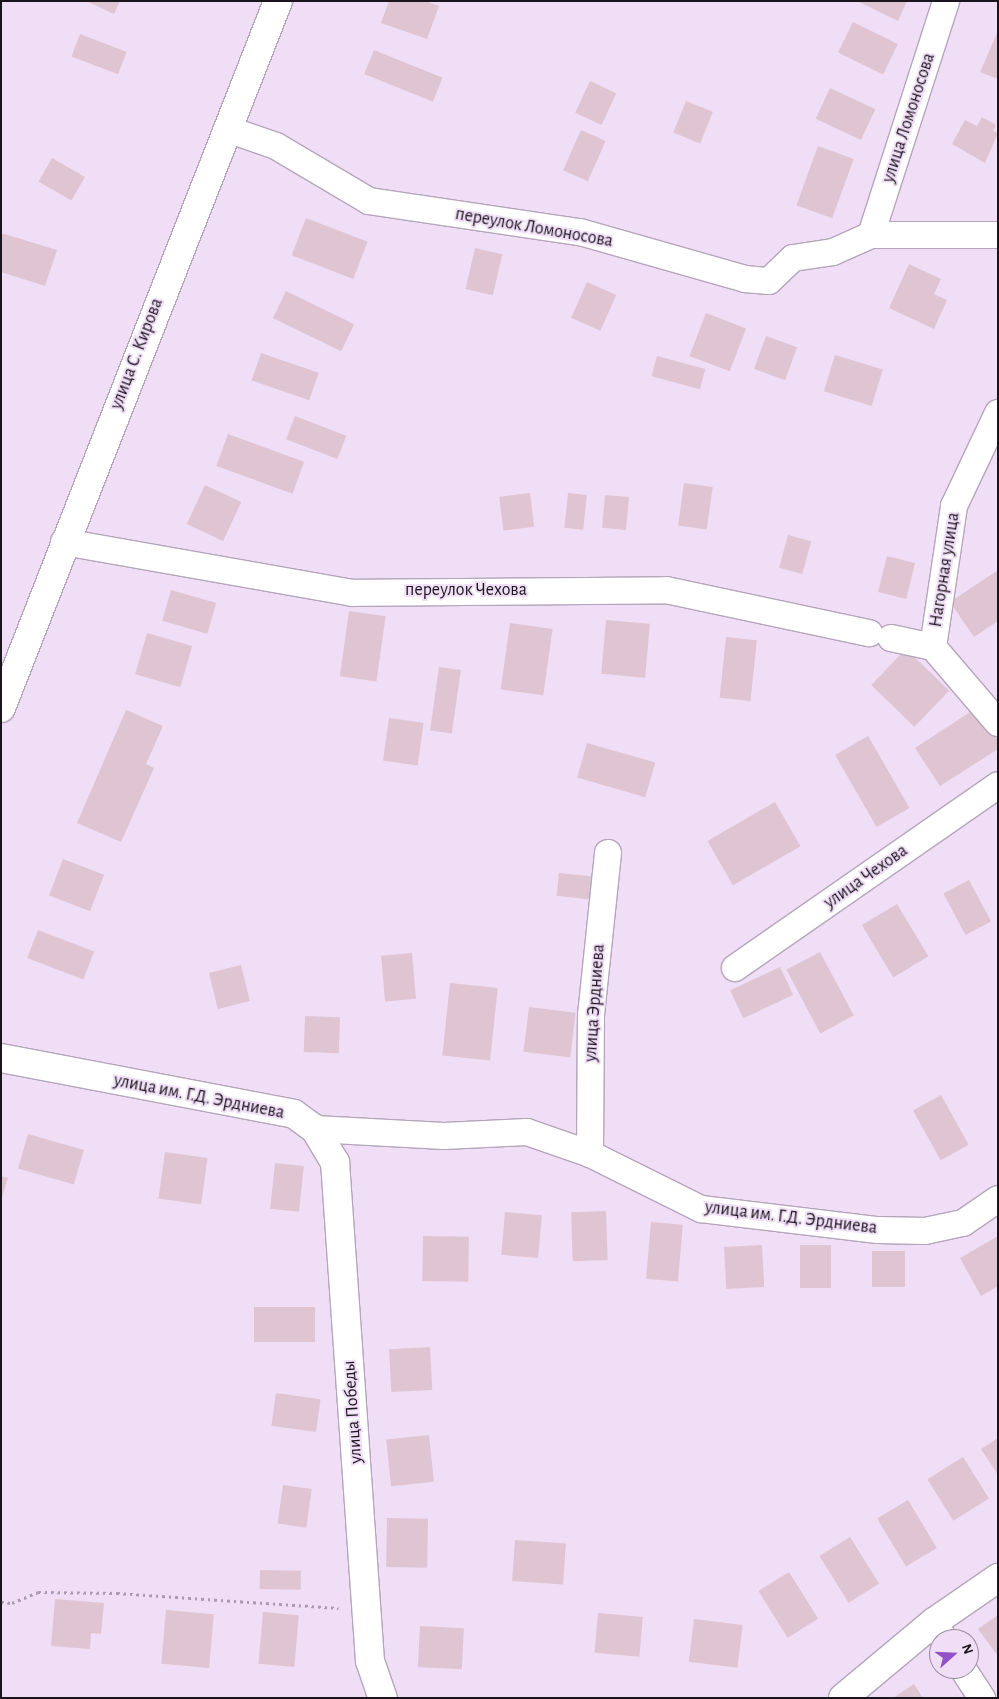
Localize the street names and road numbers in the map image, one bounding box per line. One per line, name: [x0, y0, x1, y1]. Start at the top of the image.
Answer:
street label: улица Ломоносова: [878, 50, 940, 186]
street label: переулок Ломоносова: [453, 203, 615, 253]
street label: улица С. Кирова: [106, 295, 168, 413]
street label: Нагорная улица: [925, 511, 965, 629]
street label: переулок Чехова: [405, 579, 527, 601]
street label: улица Чехова: [820, 840, 912, 914]
street label: улица Эрдниева: [580, 943, 610, 1063]
street label: улица им. Г.Д. Эрдниева: [112, 1070, 286, 1124]
street label: улица им. Г.Д. Эрдниева: [704, 1197, 878, 1239]
street label: улица Победы: [339, 1360, 367, 1464]

